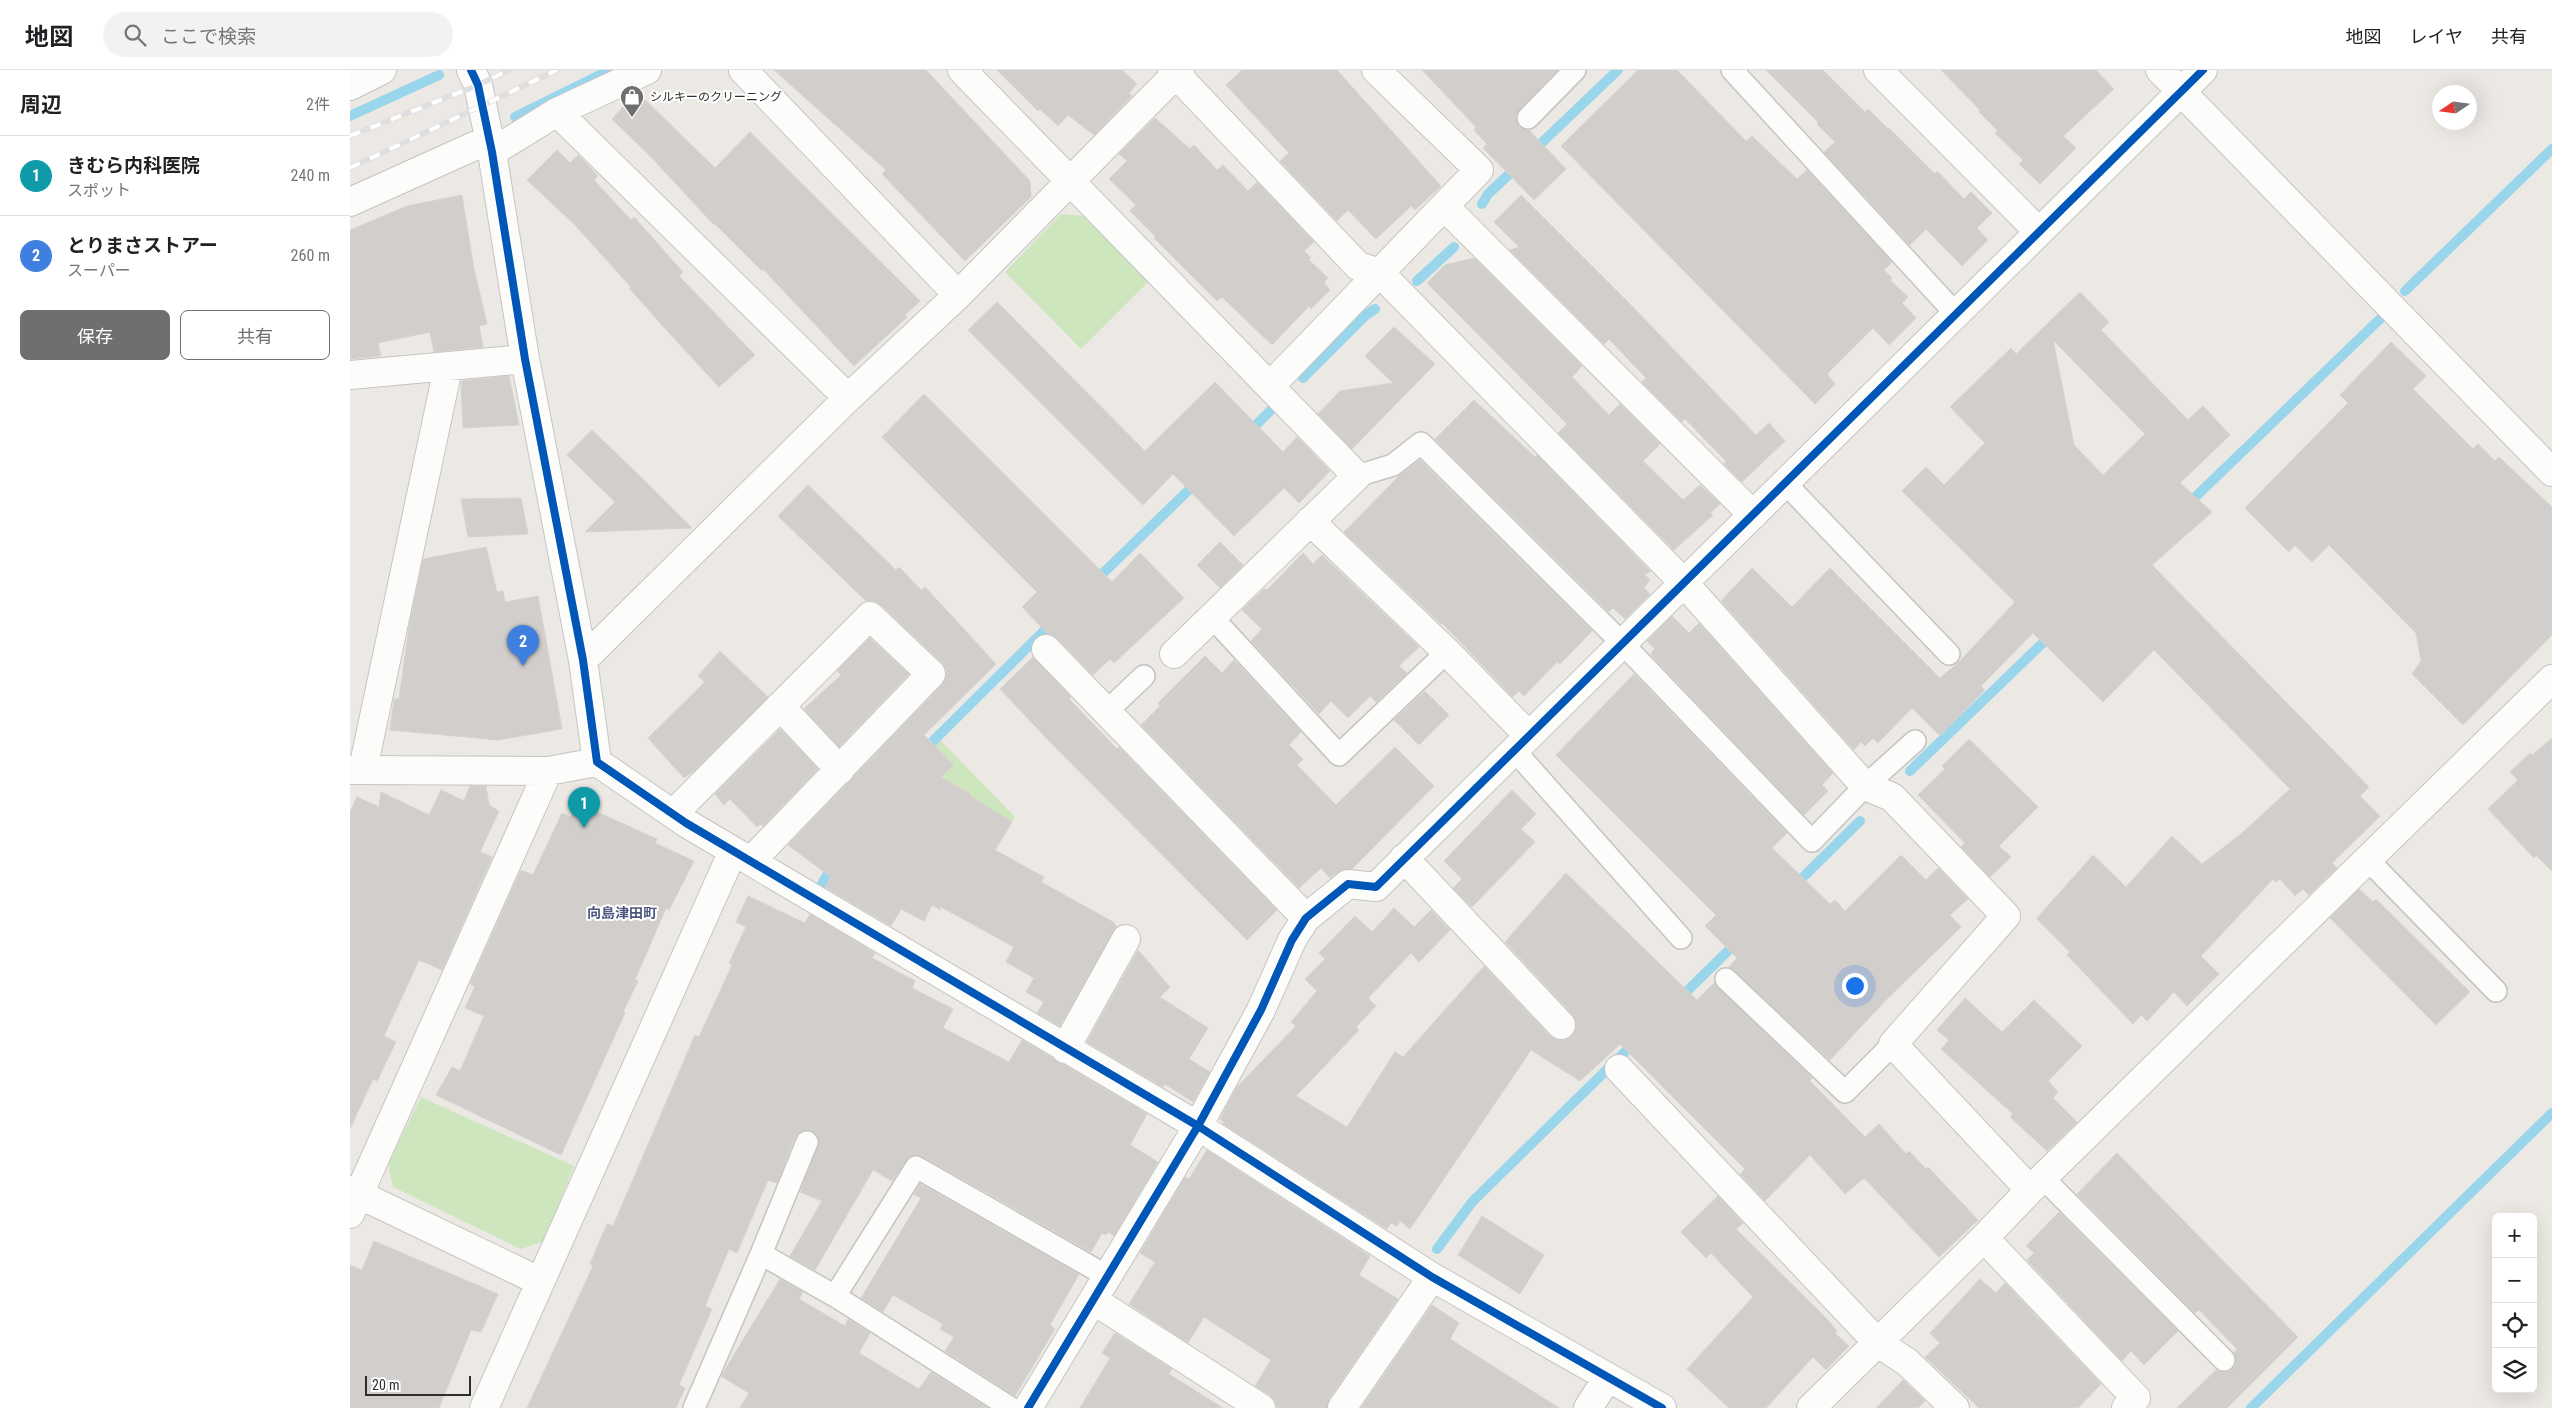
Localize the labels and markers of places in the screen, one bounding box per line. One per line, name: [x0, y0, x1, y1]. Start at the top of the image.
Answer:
shop icon: シルキーのクリーニング: [619, 84, 645, 118]
place label: シルキーのクリーニング: [650, 90, 782, 104]
pin: 2: [507, 625, 539, 666]
pin: 1: [568, 787, 600, 828]

